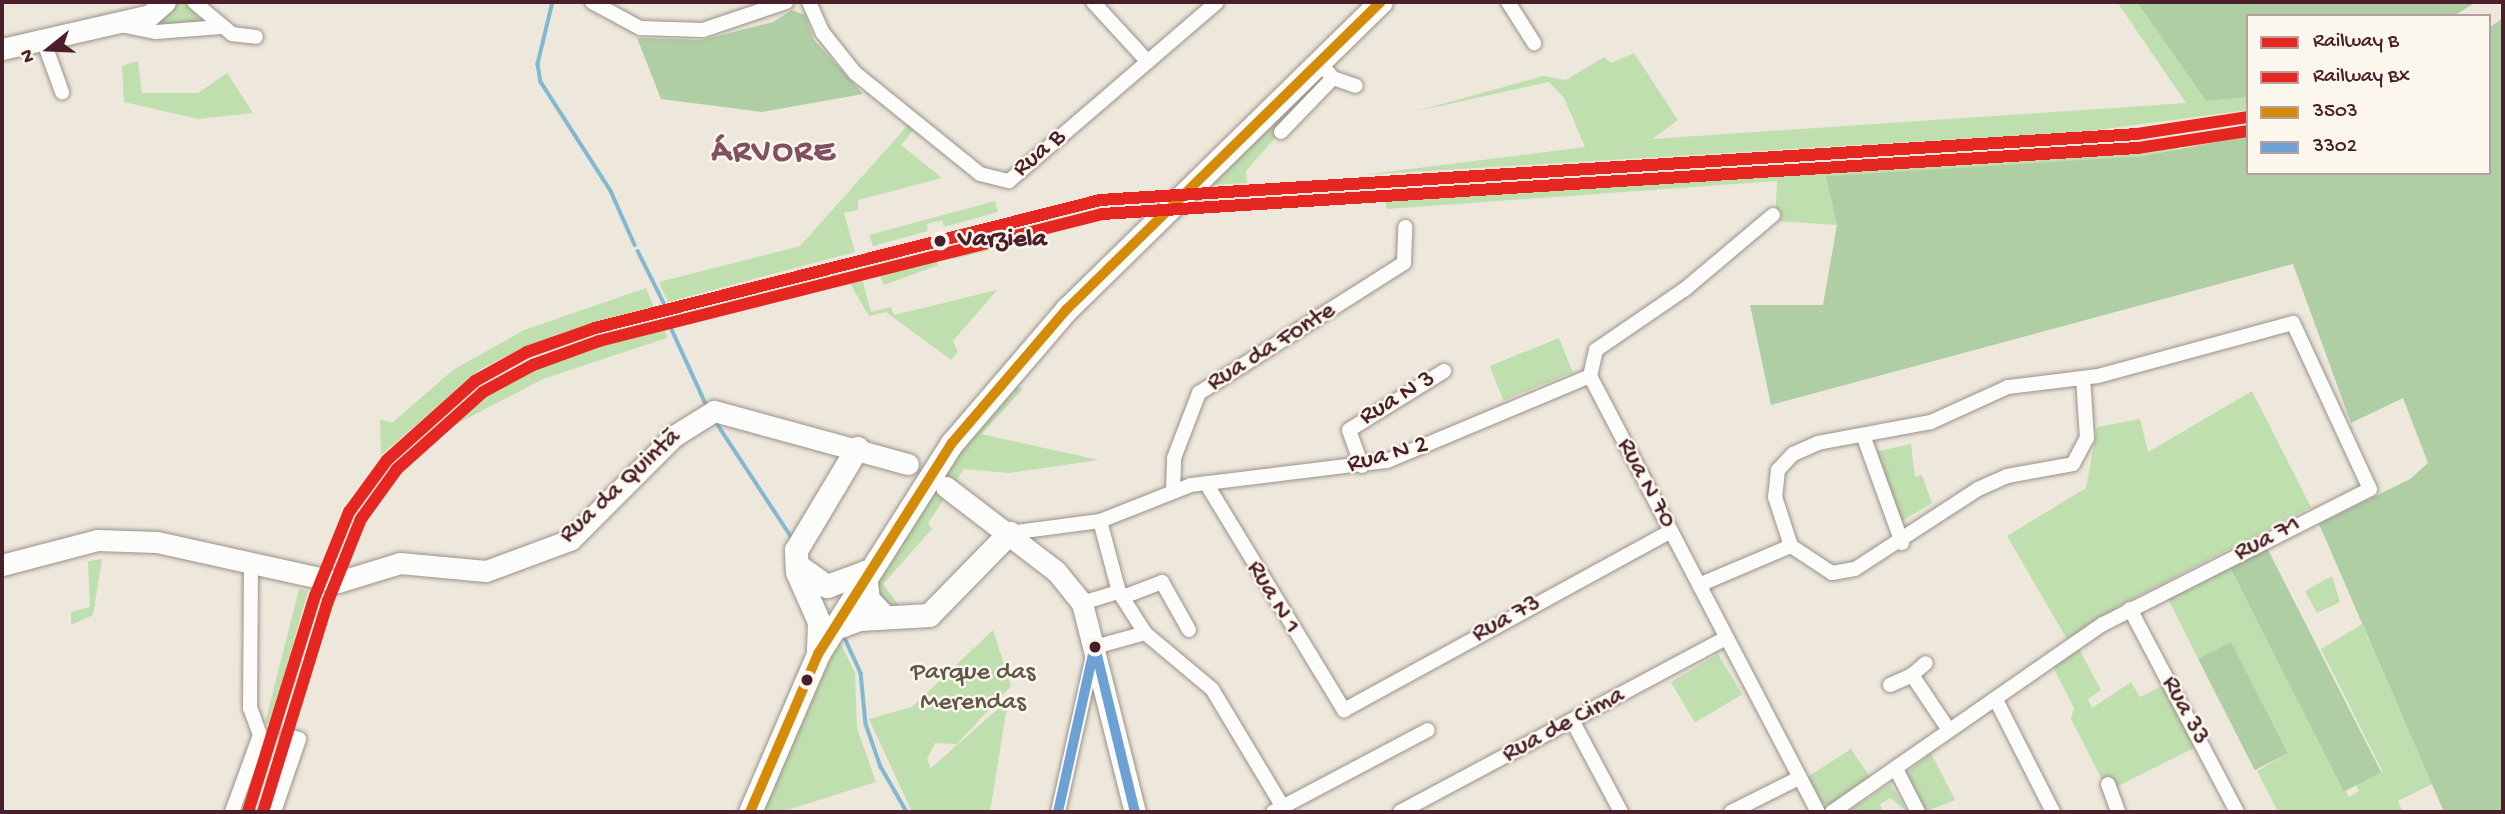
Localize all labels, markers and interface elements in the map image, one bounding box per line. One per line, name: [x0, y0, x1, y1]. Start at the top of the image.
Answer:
north arrow: [14, 14, 84, 84]
legend: [2246, 14, 2491, 175]
text: Railway B: [2313, 30, 2399, 55]
text: N: [16, 46, 41, 65]
text: Railway Bx: [2313, 65, 2410, 90]
text: 3503: [2313, 100, 2358, 125]
street label: Rua B: [1007, 123, 1073, 185]
district label: ÁRVORE: [712, 134, 836, 174]
text: 3302: [2313, 135, 2357, 160]
place label: Varziela: [958, 225, 1047, 257]
marker: Varziela: [928, 229, 952, 253]
street label: Rua da Fonte: [1202, 296, 1342, 400]
street label: Rua N 3: [1354, 364, 1442, 434]
street label: Rua da Quintã: [554, 423, 688, 551]
street label: Rua N 2: [1344, 430, 1432, 482]
street label: Rua N 70: [1608, 433, 1682, 535]
street label: Rua 71: [2230, 510, 2306, 570]
street label: Rua N 1: [1238, 556, 1306, 640]
street label: Rua 73: [1467, 589, 1547, 651]
unlabelled marker: [1088, 640, 1102, 654]
park label: Parque das Merendas: [911, 658, 1035, 720]
street label: Rua 33: [2153, 671, 2215, 751]
unlabelled marker: [800, 673, 814, 687]
street label: Rua de Cima: [1498, 681, 1630, 771]

